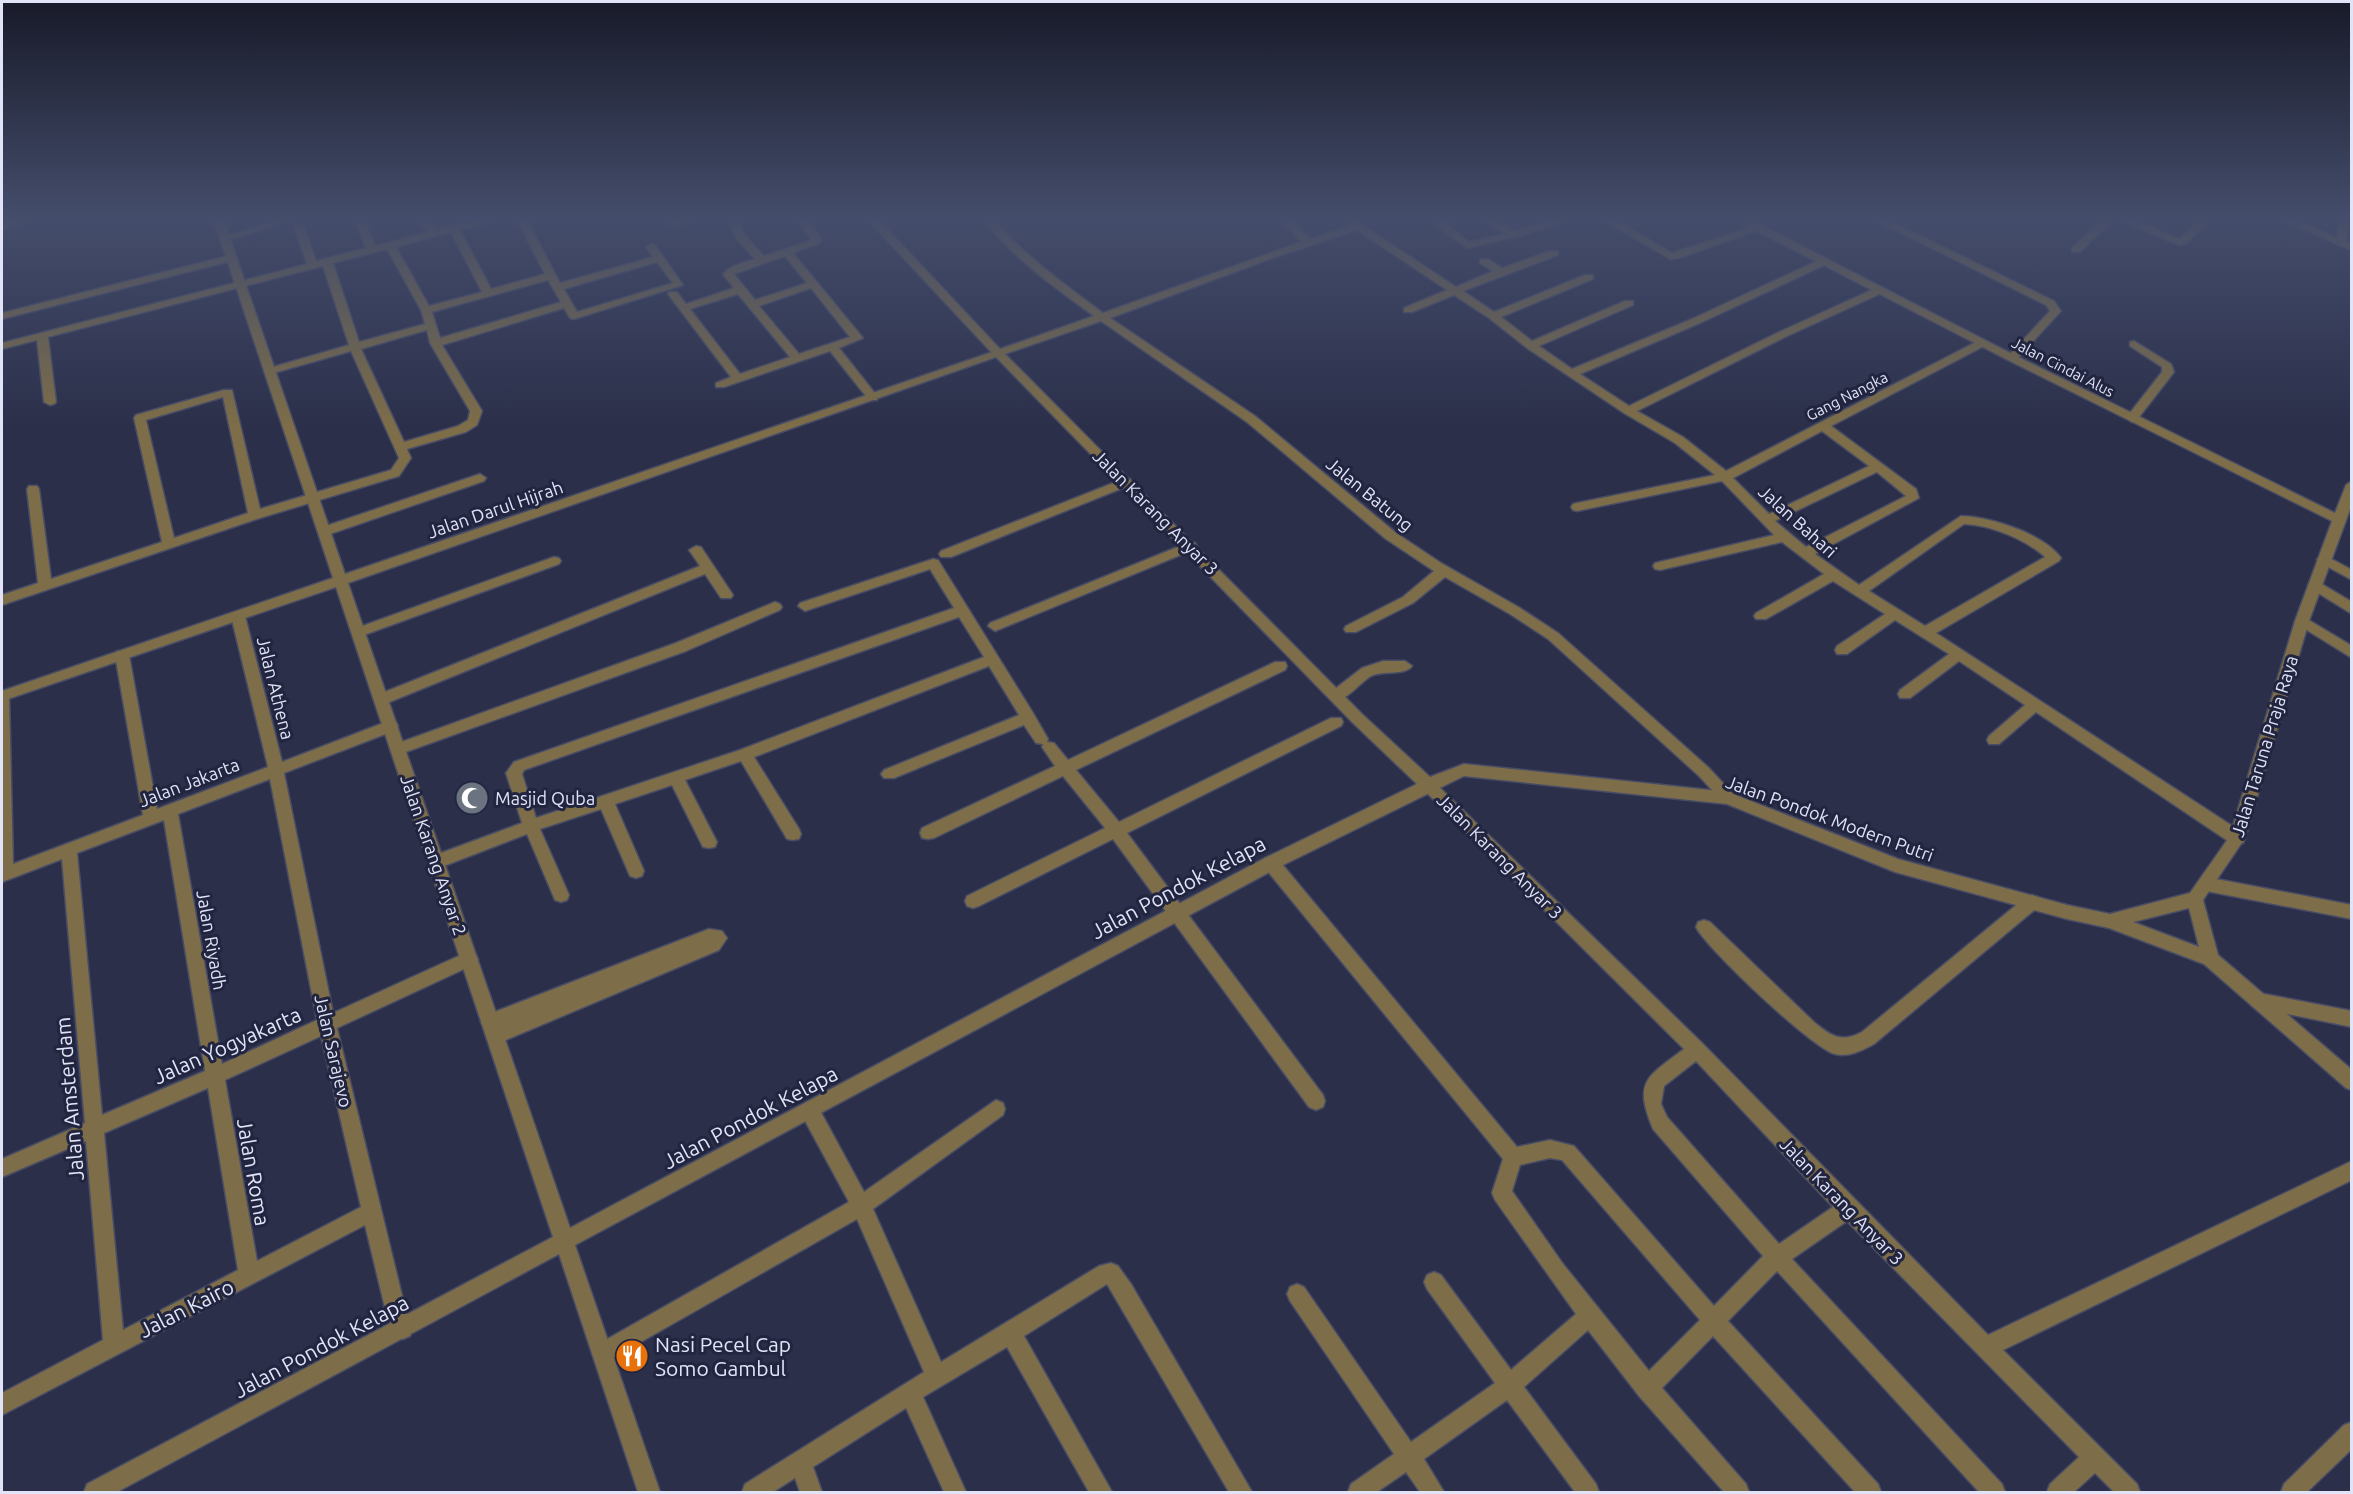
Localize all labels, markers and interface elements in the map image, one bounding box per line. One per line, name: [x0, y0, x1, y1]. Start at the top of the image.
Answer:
street label: Jalan Cindai Alus: [2009, 334, 2117, 400]
street label: Gang Nangka: [1803, 368, 1891, 424]
street label: Jalan Karang Anyar 3: [1089, 445, 1223, 579]
street label: Jalan Batung: [1323, 453, 1417, 535]
street label: Jalan Darul Hijrah: [425, 476, 565, 542]
street label: Jalan Bahari: [1755, 481, 1841, 561]
street label: Jalan Athena: [254, 635, 298, 741]
street label: Jalan Taruna Praja Raya: [2227, 653, 2301, 839]
street label: Jalan Jakarta: [136, 754, 242, 810]
street label: Jalan Pondok Modern Putri: [1724, 771, 1936, 865]
street label: Jalan Karang Anyar 2: [397, 772, 471, 938]
mosque icon: Masjid Quba: [454, 780, 490, 816]
place label: Masjid Quba: [495, 788, 595, 809]
street label: Jalan Karang Anyar 3: [1433, 789, 1567, 923]
street label: Jalan Pondok Kelapa: [1087, 831, 1269, 943]
street label: Jalan Riyadh: [193, 889, 231, 991]
street label: Jalan Sarajevo: [311, 993, 357, 1109]
street label: Jalan Yogyakarta: [149, 1002, 305, 1088]
street label: Jalan Amsterdam: [50, 1016, 88, 1182]
street label: Jalan Pondok Kelapa: [659, 1061, 841, 1173]
street label: Jalan Roma: [233, 1116, 275, 1228]
street label: Jalan Karang Anyar 3: [1776, 1133, 1908, 1269]
street label: Jalan Kairo: [135, 1274, 237, 1342]
street label: Jalan Pondok Kelapa: [230, 1290, 412, 1402]
place label: Nasi Pecel Cap Somo Gambul: [655, 1332, 791, 1380]
restaurant icon: Nasi Pecel Cap Somo Gambul: [614, 1338, 650, 1374]

